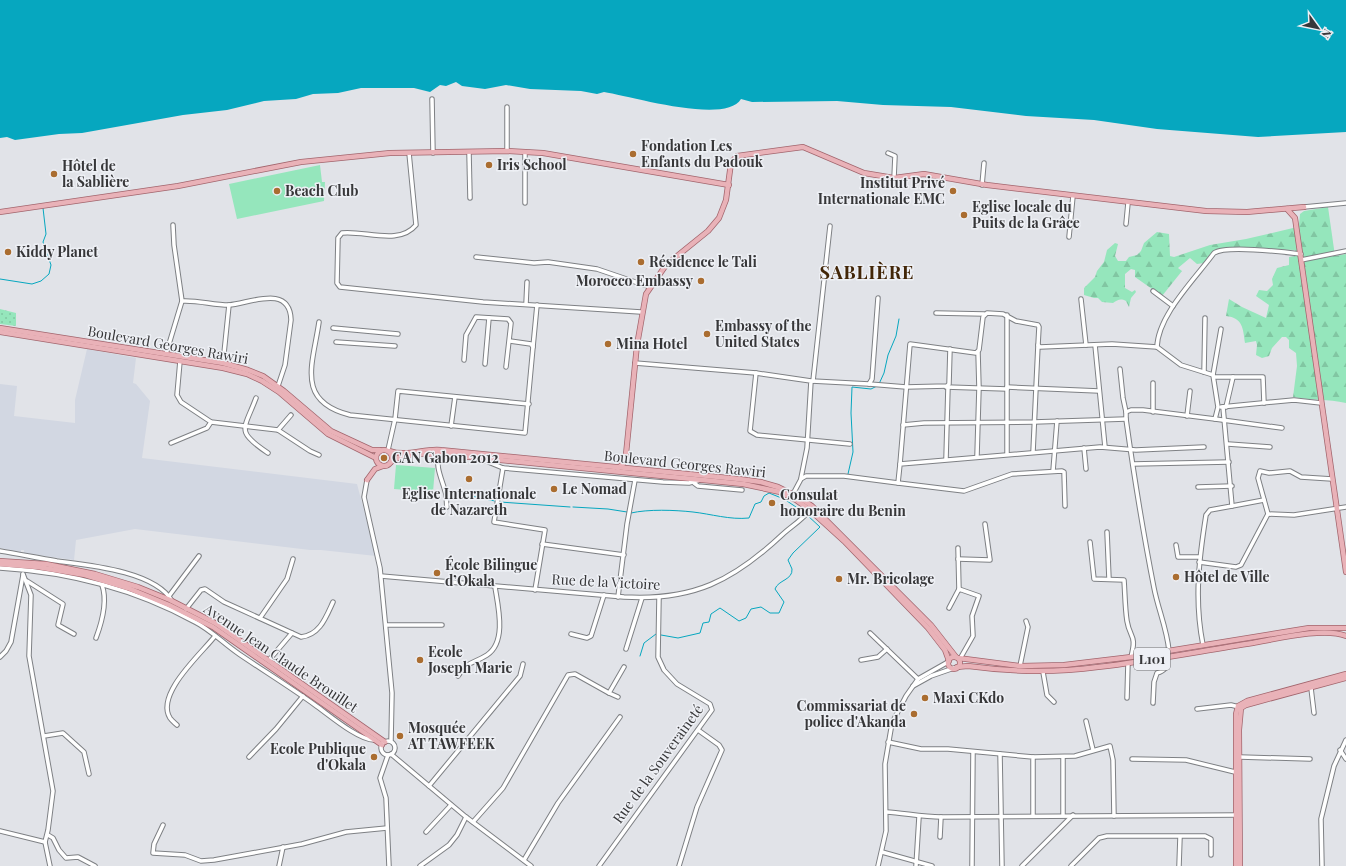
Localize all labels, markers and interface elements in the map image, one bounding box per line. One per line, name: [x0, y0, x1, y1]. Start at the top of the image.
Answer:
north arrow: [1298, 8, 1338, 48]
text: N: [1318, 26, 1335, 41]
place label: Fondation Les Enfants du Padouk: [641, 136, 764, 171]
marker: Fondation Les Enfants du Padouk: [628, 149, 638, 159]
place label: Iris School: [497, 155, 567, 174]
place label: Hôtel de la Sablière: [62, 156, 129, 191]
marker: Iris School: [484, 160, 494, 170]
marker: Hôtel de la Sablière: [49, 169, 59, 179]
place label: Institut Privé Internationale EMC: [818, 173, 945, 208]
place label: Beach Club: [285, 181, 358, 200]
marker: Beach Club: [272, 186, 282, 196]
marker: Institut Privé Internationale EMC: [948, 186, 958, 196]
place label: Eglise locale du Puits de la Grâce: [972, 197, 1080, 232]
marker: Eglise locale du Puits de la Grâce: [959, 210, 969, 220]
place label: Kiddy Planet: [16, 242, 98, 261]
marker: Kiddy Planet: [3, 247, 13, 257]
place label: Résidence le Tali: [649, 252, 757, 271]
marker: Résidence le Tali: [636, 257, 646, 267]
district label: SABLIÈRE: [819, 260, 915, 284]
place label: Morocco Embassy: [576, 271, 694, 290]
marker: Morocco Embassy: [696, 276, 706, 286]
place label: Embassy of the United States: [715, 316, 812, 351]
street label: Boulevard Georges Rawiri: [86, 321, 250, 368]
marker: Embassy of the United States: [702, 329, 712, 339]
place label: Mina Hotel: [616, 334, 688, 353]
marker: Mina Hotel: [603, 339, 613, 349]
street label: Boulevard Georges Rawiri: [603, 446, 767, 481]
place label: CAN Gabon 2012: [392, 448, 499, 467]
marker: CAN Gabon 2012: [379, 453, 389, 463]
marker: Eglise Internationale de Nazareth: [464, 474, 474, 484]
place label: Le Nomad: [562, 479, 628, 498]
place label: Eglise Internationale de Nazareth: [402, 484, 536, 519]
marker: Le Nomad: [549, 484, 559, 494]
place label: Consulat honoraire du Benin: [780, 485, 906, 520]
marker: Consulat honoraire du Benin: [767, 498, 777, 508]
place label: École Bilingue d’Okala: [445, 555, 537, 590]
place label: Hôtel de Ville: [1184, 567, 1270, 586]
marker: École Bilingue d’Okala: [432, 568, 442, 578]
street label: Rue de la Victoire: [551, 569, 661, 594]
place label: Mr. Bricolage: [847, 569, 934, 588]
marker: Hôtel de Ville: [1171, 572, 1181, 582]
marker: Mr. Bricolage: [834, 574, 844, 584]
street label: Avenue Jean Claude Brouillet: [200, 598, 363, 717]
place label: Ecole Joseph Marie: [427, 642, 513, 677]
road number: L101: [1134, 648, 1170, 670]
marker: Ecole Joseph Marie: [415, 655, 425, 665]
place label: Maxi CKdo: [933, 688, 1004, 707]
marker: Maxi CKdo: [920, 693, 930, 703]
place label: Commissariat de police d'Akanda: [797, 696, 907, 731]
street label: Rue de la Souveraineté: [608, 701, 707, 827]
marker: Commissariat de police d'Akanda: [909, 709, 919, 719]
place label: Mosquée AT TAWFEEK: [407, 718, 496, 753]
marker: Mosquée AT TAWFEEK: [395, 731, 405, 741]
place label: Ecole Publique d'Okala: [270, 739, 367, 774]
marker: Ecole Publique d'Okala: [369, 752, 379, 762]

